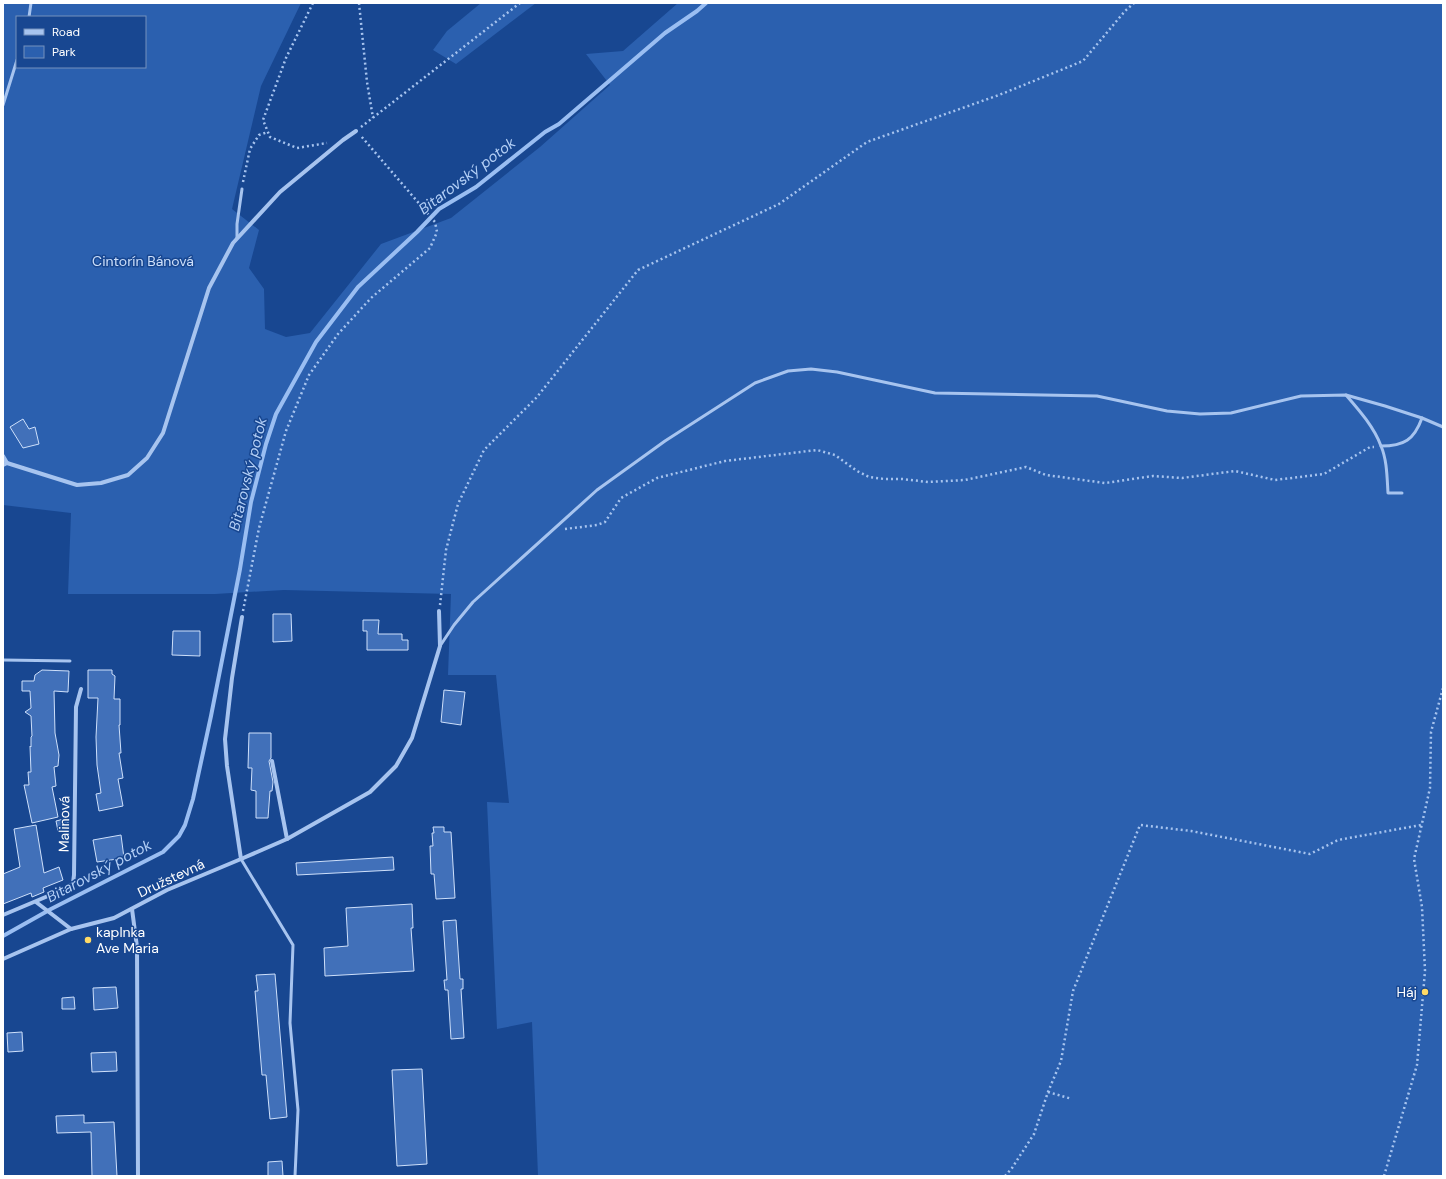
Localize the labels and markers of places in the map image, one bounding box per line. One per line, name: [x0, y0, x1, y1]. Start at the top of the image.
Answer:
place label: kaplnka Ave Maria: [96, 923, 159, 957]
marker: kaplnka Ave Maria: [83, 935, 93, 945]
place label: Háj: [1396, 983, 1417, 1001]
marker: Háj: [1420, 987, 1430, 997]

